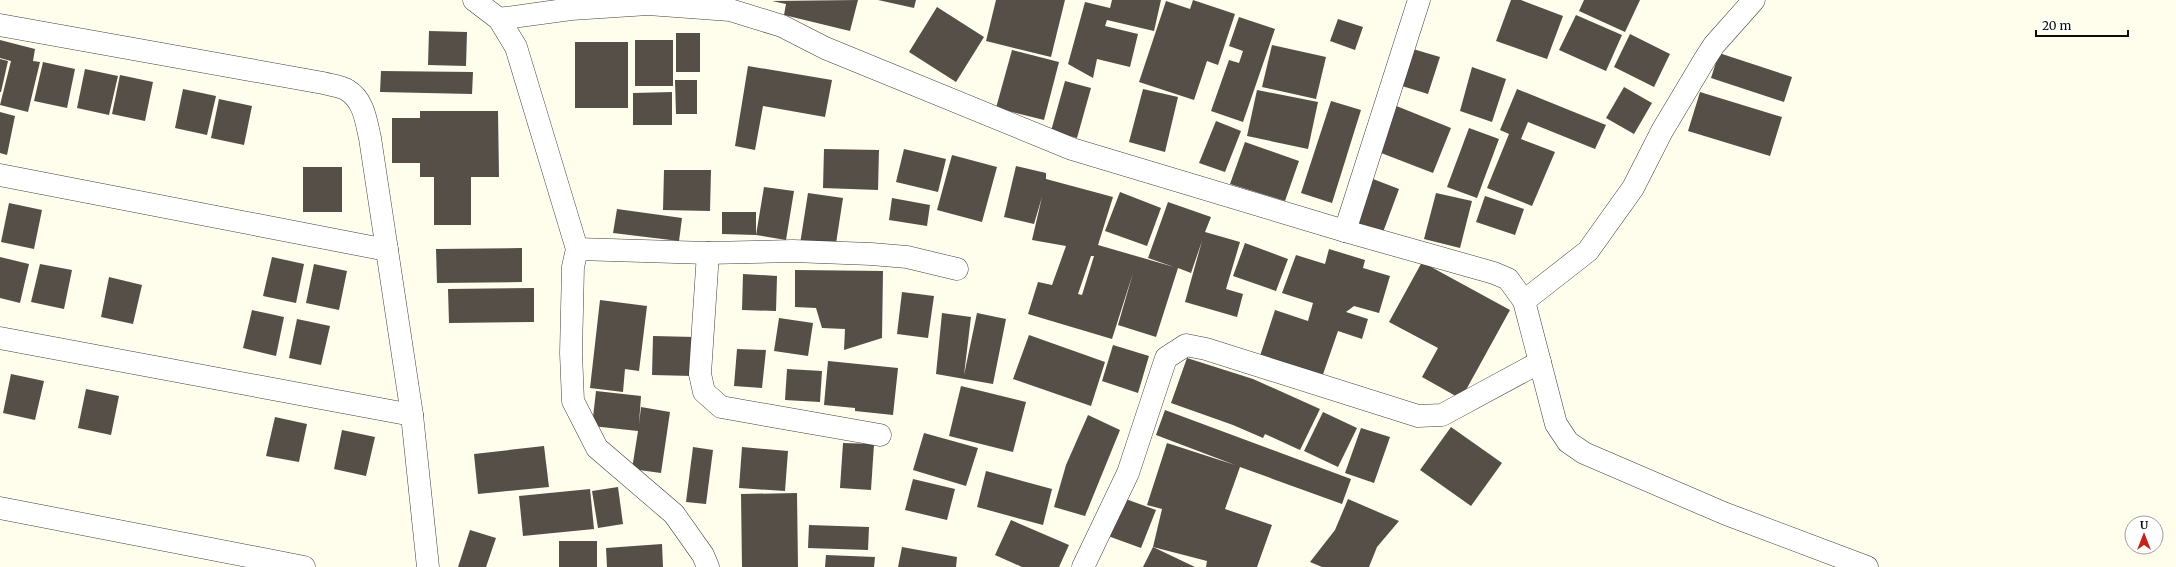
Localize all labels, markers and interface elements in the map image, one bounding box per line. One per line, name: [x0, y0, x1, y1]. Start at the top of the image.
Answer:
scale bar: [2036, 12, 2128, 38]
text: 20 m: [2042, 18, 2071, 33]
north arrow: [2124, 515, 2164, 555]
text: U: [2140, 518, 2149, 532]

